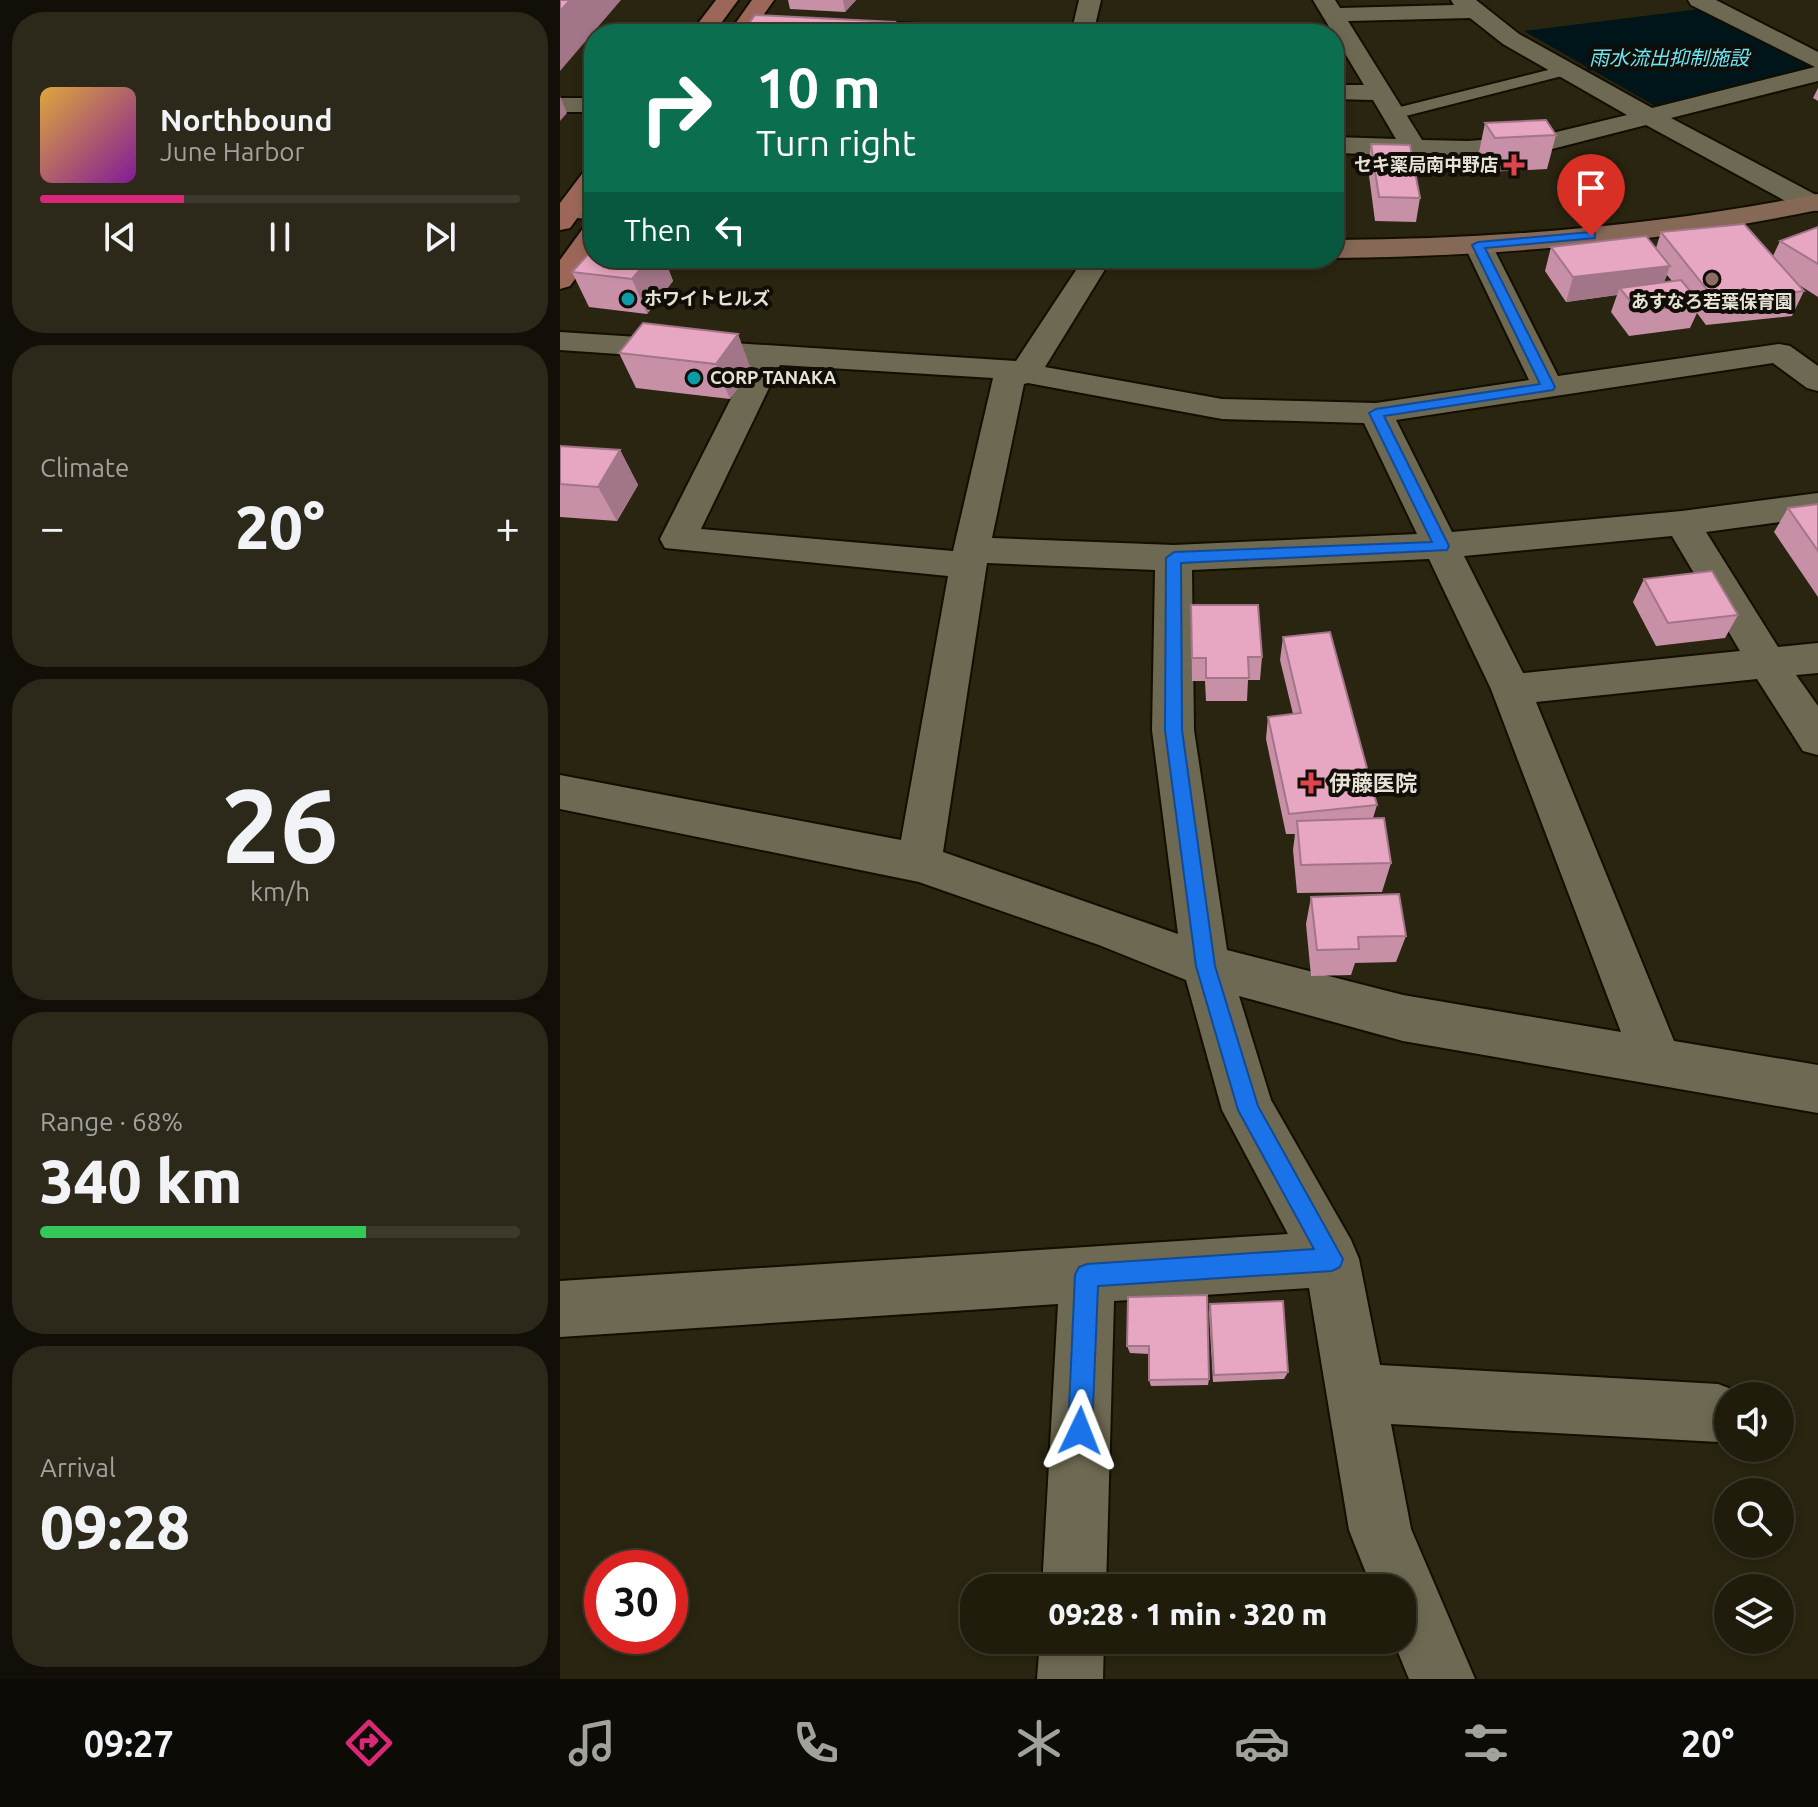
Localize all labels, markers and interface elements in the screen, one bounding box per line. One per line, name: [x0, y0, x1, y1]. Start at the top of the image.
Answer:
water label: 雨水流出抑制施設: [1589, 46, 1752, 69]
icon: right: [624, 56, 728, 160]
text: 10 m: [756, 56, 881, 119]
text: Northbound: [160, 103, 332, 137]
text: Turn right: [756, 122, 916, 163]
text: June Harbor: [160, 137, 304, 166]
place label: セキ薬局南中野店: [1354, 154, 1498, 174]
pin: [1557, 154, 1625, 236]
marker: セキ薬局南中野店: [1505, 156, 1523, 174]
icon: arrive: [1569, 166, 1613, 210]
icon: left: [708, 208, 752, 252]
text: Then: [624, 213, 692, 247]
icon: previous: [98, 215, 142, 259]
icon: pause: [258, 215, 302, 259]
icon: next: [418, 215, 462, 259]
marker: あすなろ若葉保育園: [1703, 270, 1721, 288]
place label: ホワイトヒルズ: [644, 288, 770, 308]
marker: ホワイトヒルズ: [619, 290, 637, 308]
place label: あすなろ若葉保育園: [1631, 291, 1793, 311]
place label: CORP TANAKA: [710, 367, 836, 387]
marker: CORP TANAKA: [685, 369, 703, 387]
text: Climate: [40, 453, 129, 482]
text: 20°: [235, 493, 325, 560]
text: −: [40, 502, 65, 551]
text: +: [495, 502, 520, 551]
text: 26: [221, 766, 339, 883]
place label: 伊藤医院: [1329, 770, 1417, 795]
marker: 伊藤医院: [1300, 772, 1322, 794]
text: km/h: [250, 877, 310, 906]
text: Range · 68%: [40, 1107, 183, 1136]
text: 340 km: [40, 1147, 242, 1214]
map controls: [1714, 1382, 1794, 1654]
button: sound: [1714, 1382, 1794, 1462]
position arrow: [1038, 1389, 1122, 1473]
text: Arrival: [40, 1453, 116, 1482]
button: search: [1714, 1478, 1794, 1558]
text: 09:28: [40, 1493, 190, 1560]
speed limit sign: 30: [584, 1550, 688, 1654]
button: layers: [1714, 1574, 1794, 1654]
text: 09:28 · 1 min · 320 m: [1049, 1597, 1327, 1631]
icon: directions: [341, 1715, 397, 1771]
icon: music: [564, 1715, 620, 1771]
icon: phone: [788, 1715, 844, 1771]
icon: climate: [1011, 1715, 1067, 1771]
icon: car: [1234, 1715, 1290, 1771]
icon: filters: [1458, 1715, 1514, 1771]
text: 09:27: [84, 1723, 174, 1764]
text: 20°: [1681, 1723, 1734, 1764]

